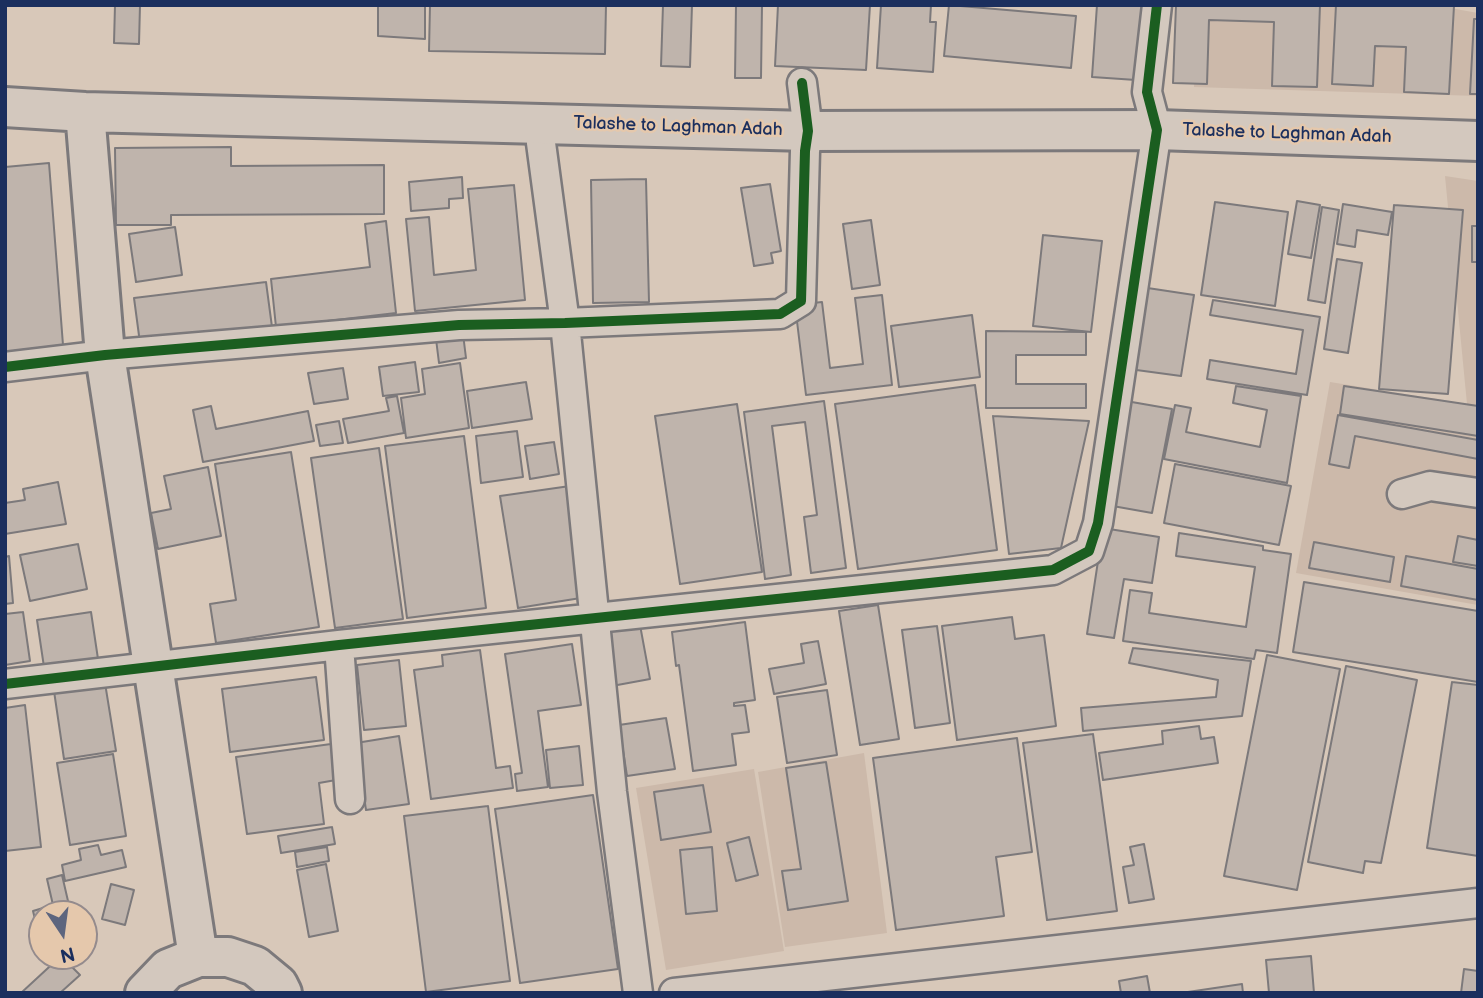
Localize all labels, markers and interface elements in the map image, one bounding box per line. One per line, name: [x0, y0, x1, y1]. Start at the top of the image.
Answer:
street label: Talashe to Laghman Adah: [573, 113, 783, 141]
street label: Talashe to Laghman Adah: [1182, 120, 1392, 148]
north arrow: [28, 900, 98, 970]
text: N: [58, 941, 77, 967]

